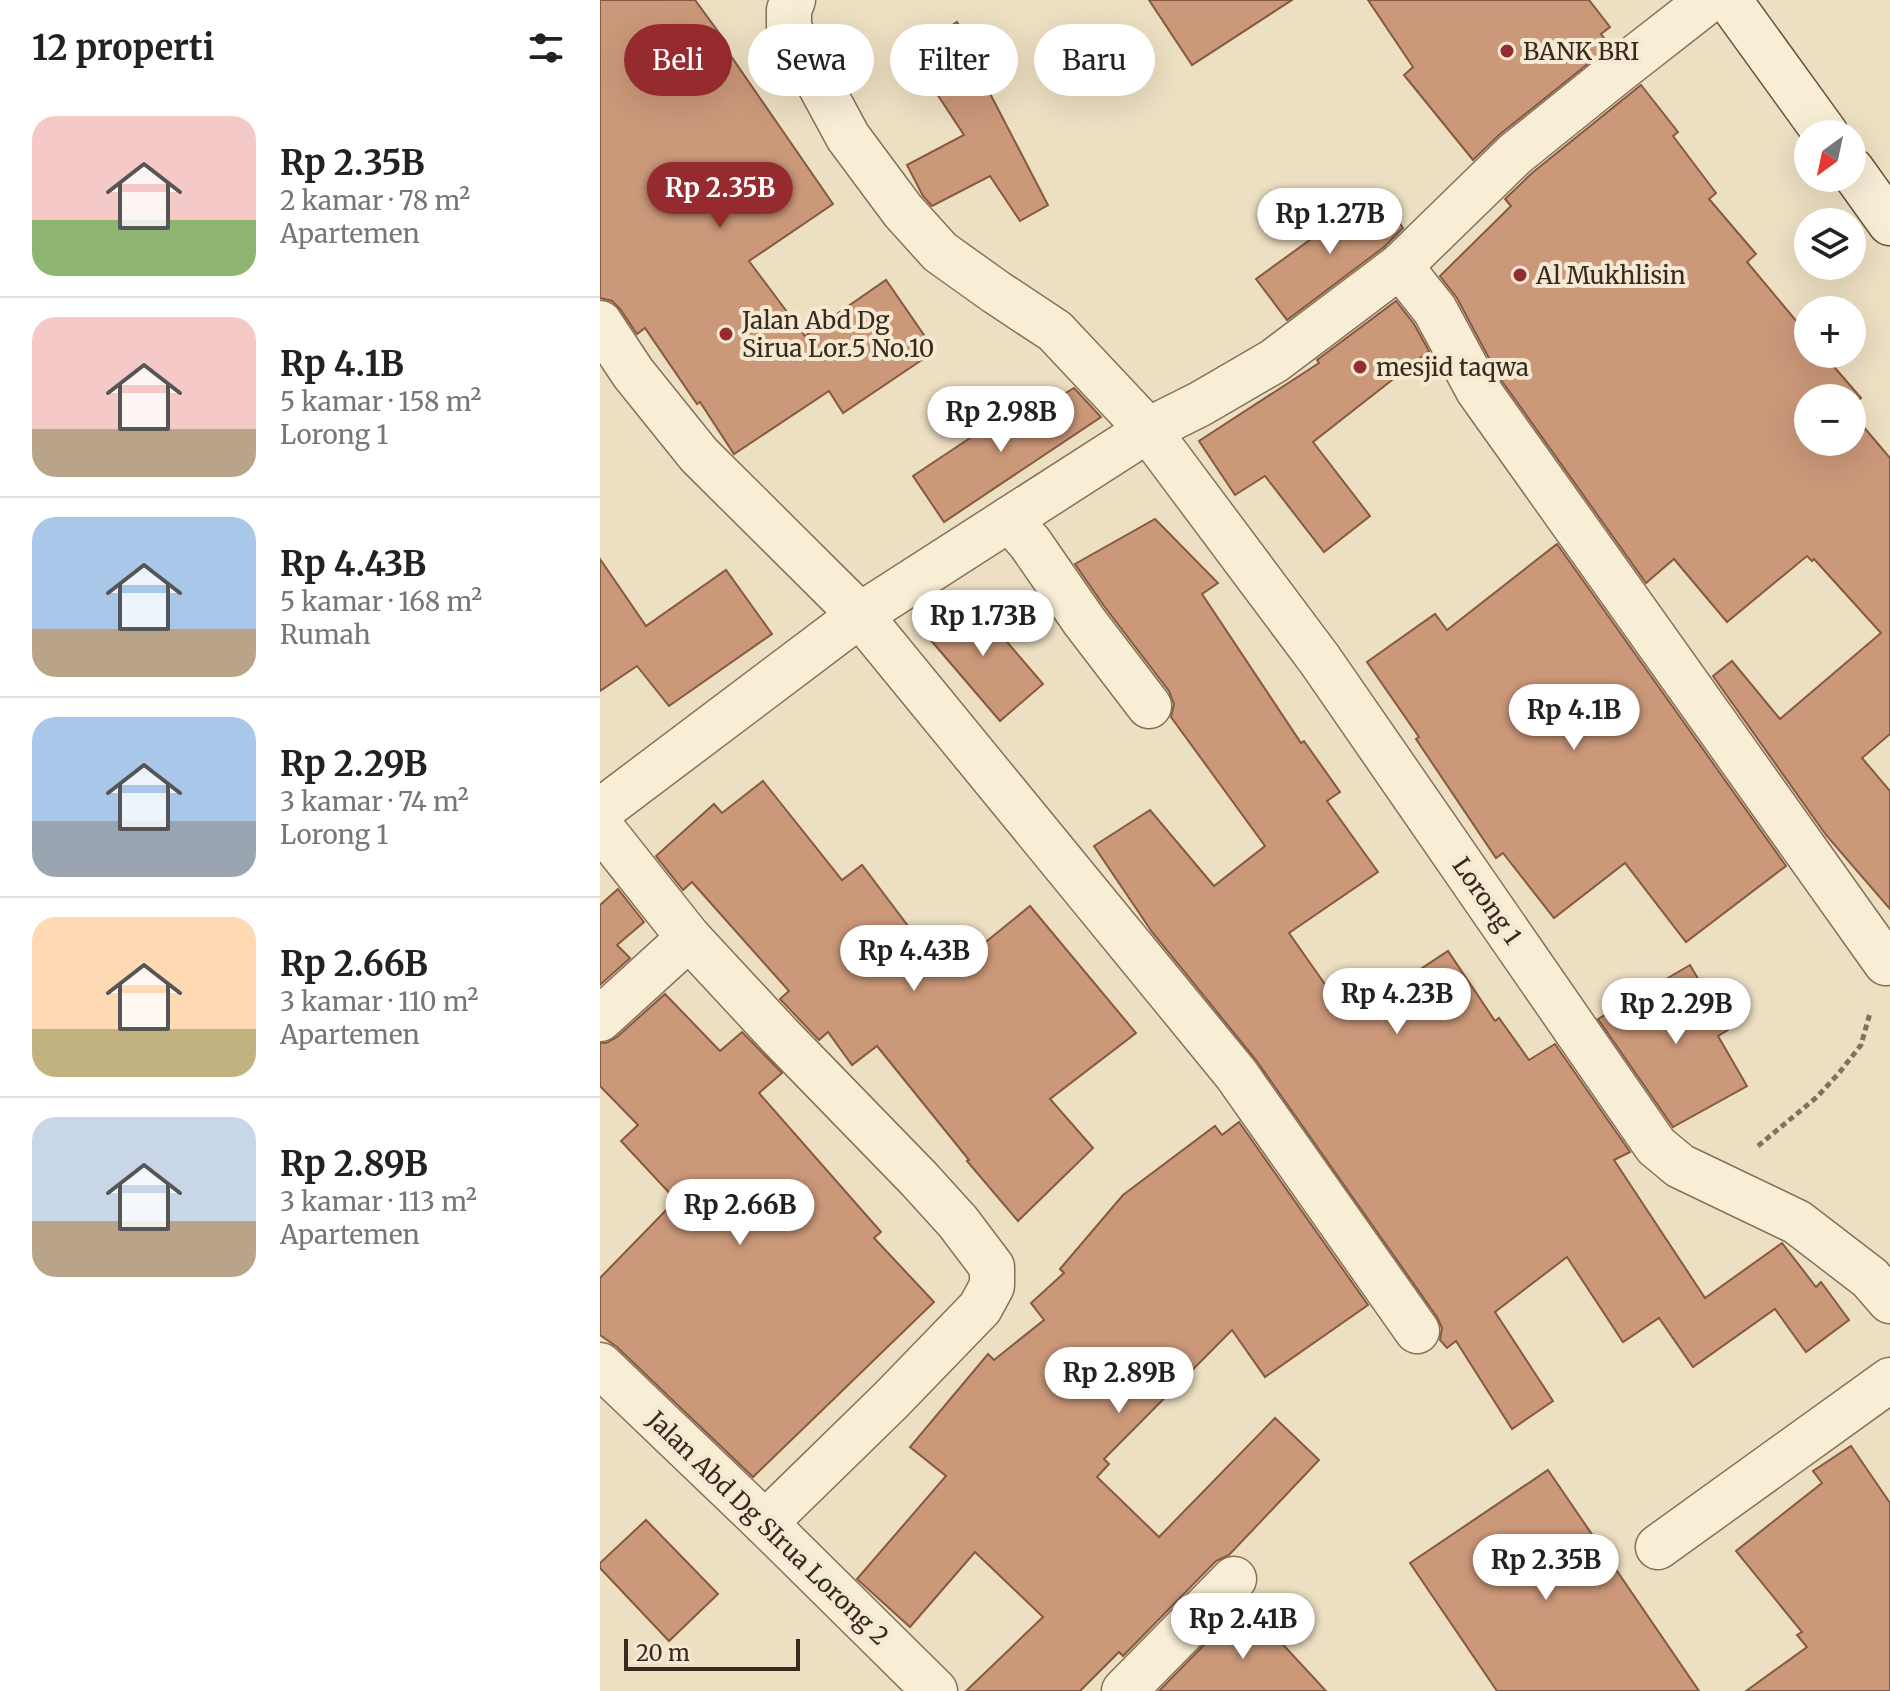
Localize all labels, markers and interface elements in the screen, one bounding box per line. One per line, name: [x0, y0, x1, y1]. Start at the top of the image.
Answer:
chip: Beli: [624, 24, 732, 96]
chip: Sewa: [748, 24, 874, 96]
chip: Filter: [890, 24, 1018, 96]
chip: Baru: [1034, 24, 1155, 96]
icon: filters: [524, 26, 568, 70]
text: 12 properti: [32, 27, 214, 69]
place label: BANK BRI: [1523, 36, 1639, 67]
marker: BANK BRI: [1498, 42, 1516, 60]
north arrow: [1794, 120, 1866, 192]
map controls: [1794, 120, 1866, 456]
text: Rp 2.35B: [280, 142, 424, 184]
icon: home: [96, 148, 192, 244]
pin: Rp 2.35B: [637, 162, 803, 230]
text: Rp 2.35B: [665, 171, 775, 204]
text: 2 kamar · 78 m²: [280, 184, 470, 217]
pin: Rp 1.27B: [1247, 188, 1413, 256]
text: Rp 1.27B: [1275, 197, 1385, 230]
button: layers: [1794, 208, 1866, 280]
text: Apartemen: [280, 217, 420, 250]
place label: Al Mukhlisin: [1535, 260, 1686, 291]
marker: Al Mukhlisin: [1511, 266, 1529, 284]
button: +: [1794, 296, 1866, 368]
place label: Jalan Abd Dg Sirua Lor.5 No.10: [741, 305, 934, 364]
marker: Jalan Abd Dg Sirua Lor.5 No.10: [717, 325, 735, 343]
text: Rp 4.1B: [280, 343, 404, 385]
icon: home: [96, 349, 192, 445]
place label: mesjid taqwa: [1376, 352, 1529, 383]
marker: mesjid taqwa: [1351, 358, 1369, 376]
button: −: [1794, 384, 1866, 456]
text: 5 kamar · 158 m²: [280, 385, 481, 418]
pin: Rp 2.98B: [918, 386, 1084, 454]
text: Rp 2.98B: [945, 395, 1057, 428]
text: Lorong 1: [280, 418, 388, 451]
text: Rp 4.43B: [280, 543, 426, 585]
icon: home: [96, 549, 192, 645]
text: 5 kamar · 168 m²: [280, 585, 482, 618]
pin: Rp 1.73B: [900, 590, 1066, 658]
text: Rp 1.73B: [930, 599, 1036, 632]
text: Rumah: [280, 618, 371, 651]
pin: Rp 4.1B: [1500, 684, 1648, 752]
text: Rp 4.1B: [1527, 693, 1621, 726]
text: Rp 2.29B: [280, 743, 427, 785]
icon: home: [96, 749, 192, 845]
text: 3 kamar · 74 m²: [280, 785, 469, 818]
text: Lorong 1: [280, 818, 388, 851]
street label: Lorong 1: [1446, 851, 1528, 951]
pin: Rp 4.43B: [831, 925, 997, 993]
text: Rp 4.43B: [858, 934, 970, 967]
text: Rp 2.66B: [280, 943, 428, 985]
icon: home: [96, 949, 192, 1045]
pin: Rp 4.23B: [1314, 968, 1480, 1036]
text: Rp 4.23B: [1341, 977, 1453, 1010]
pin: Rp 2.29B: [1593, 978, 1759, 1046]
text: 3 kamar · 110 m²: [280, 985, 478, 1018]
text: Rp 2.29B: [1620, 987, 1732, 1020]
text: Apartemen: [280, 1018, 420, 1051]
text: Rp 2.89B: [280, 1143, 428, 1185]
icon: home: [96, 1149, 192, 1245]
pin: Rp 2.66B: [657, 1179, 823, 1247]
text: 3 kamar · 113 m²: [280, 1185, 477, 1218]
text: Rp 2.66B: [684, 1188, 797, 1221]
text: Apartemen: [280, 1218, 420, 1251]
pin: Rp 2.89B: [1036, 1347, 1202, 1415]
text: Rp 2.89B: [1063, 1356, 1175, 1389]
street label: Jalan Abd Dg SIrua Lorong 2: [640, 1404, 895, 1651]
pin: Rp 2.35B: [1463, 1534, 1629, 1602]
text: Rp 2.35B: [1491, 1543, 1601, 1576]
pin: Rp 2.41B: [1160, 1593, 1326, 1661]
text: Rp 2.41B: [1189, 1602, 1297, 1635]
scale bar: [624, 1635, 800, 1671]
text: 20 m: [636, 1639, 690, 1667]

